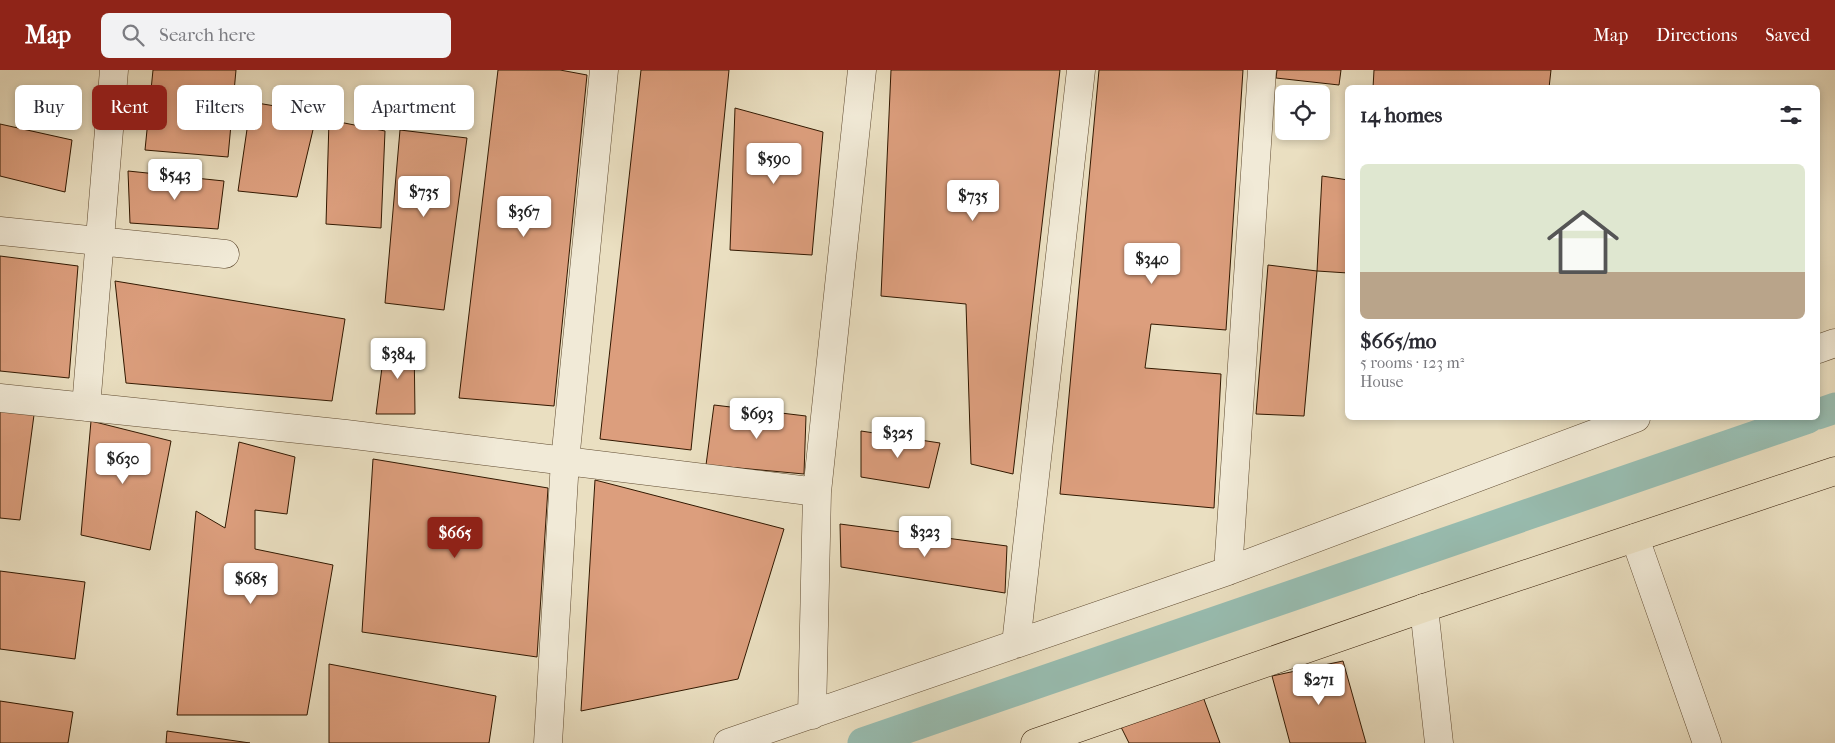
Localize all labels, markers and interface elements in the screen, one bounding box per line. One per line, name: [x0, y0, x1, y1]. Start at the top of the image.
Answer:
search box: [101, 13, 451, 58]
text: Map: [25, 21, 71, 49]
icon: search: [119, 21, 147, 49]
text: Search here: [159, 24, 255, 46]
text: Map: [1594, 25, 1628, 46]
text: Directions: [1656, 25, 1737, 46]
text: Saved: [1765, 25, 1810, 46]
chip: Buy: [15, 85, 82, 130]
chip: Rent: [92, 85, 167, 130]
chip: Filters: [177, 85, 262, 130]
chip: New: [272, 85, 344, 130]
chip: Apartment: [354, 85, 474, 130]
map controls: [1275, 85, 1330, 140]
button: locate: [1275, 85, 1330, 140]
icon: filters: [1777, 101, 1805, 129]
text: 14 homes: [1360, 103, 1442, 127]
pin: $590: [744, 142, 804, 185]
text: $590: [758, 149, 790, 168]
pin: $543: [145, 158, 205, 201]
text: $543: [159, 165, 191, 184]
pin: $735: [394, 176, 454, 218]
pin: $735: [943, 180, 1003, 222]
text: $735: [409, 182, 439, 201]
text: $735: [958, 186, 988, 205]
pin: $367: [494, 196, 554, 238]
icon: home: [1538, 197, 1628, 287]
text: $367: [508, 202, 540, 221]
pin: $340: [1122, 242, 1182, 285]
text: $340: [1135, 249, 1169, 268]
text: $665/mo: [1360, 329, 1437, 353]
pin: $384: [368, 338, 428, 380]
text: $384: [382, 344, 414, 363]
text: 5 rooms · 123 m²: [1360, 353, 1464, 372]
text: House: [1360, 372, 1403, 391]
pin: $693: [727, 398, 787, 440]
text: $693: [741, 404, 773, 423]
pin: $325: [868, 416, 928, 459]
text: $325: [883, 423, 913, 442]
pin: $630: [93, 442, 153, 485]
text: $630: [107, 449, 139, 468]
pin: $665: [425, 516, 485, 559]
pin: $323: [895, 516, 955, 558]
text: $323: [910, 522, 940, 541]
text: $665: [438, 523, 472, 542]
pin: $685: [221, 562, 281, 605]
text: $685: [235, 569, 267, 588]
pin: $271: [1289, 664, 1349, 706]
text: $271: [1304, 670, 1334, 689]

